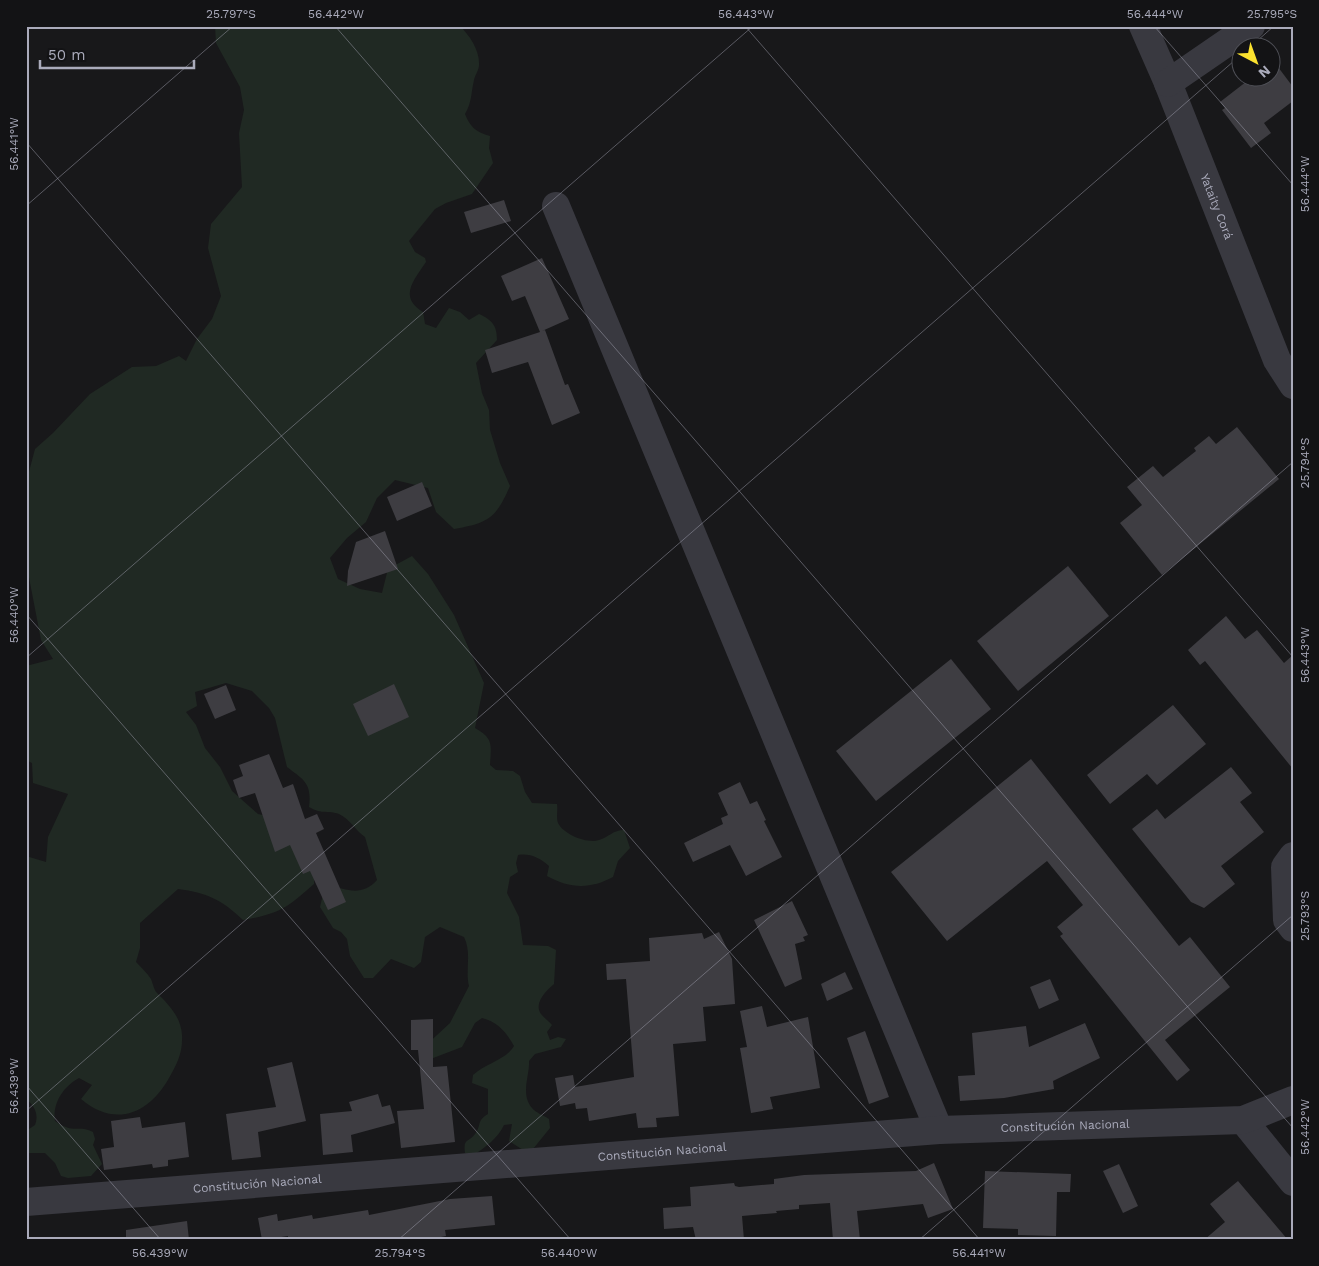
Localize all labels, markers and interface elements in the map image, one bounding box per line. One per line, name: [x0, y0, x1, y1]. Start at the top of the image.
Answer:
text: 25.797°S: [206, 7, 256, 21]
text: 56.442°W: [308, 7, 364, 21]
text: 56.443°W: [718, 7, 774, 21]
text: 56.444°W: [1127, 7, 1184, 21]
text: 25.795°S: [1247, 7, 1297, 21]
scale bar: [40, 38, 194, 70]
north arrow: [1232, 38, 1282, 88]
text: 50 m: [48, 46, 85, 64]
text: N: [1255, 62, 1274, 81]
text: 56.441°W: [7, 117, 21, 171]
text: 56.444°W: [1298, 155, 1312, 212]
street label: Yataity Corá: [1197, 172, 1236, 242]
text: 25.794°S: [1298, 438, 1312, 488]
text: 56.440°W: [7, 586, 21, 643]
text: 56.443°W: [1298, 627, 1312, 683]
text: 25.793°S: [1298, 891, 1312, 941]
text: 56.439°W: [7, 1057, 21, 1114]
text: 56.442°W: [1298, 1099, 1312, 1155]
street label: Constitución Nacional: [1000, 1117, 1130, 1135]
street label: Constitución Nacional: [597, 1140, 727, 1164]
street label: Constitución Nacional: [192, 1172, 323, 1196]
text: 56.439°W: [132, 1246, 189, 1260]
text: 25.794°S: [375, 1246, 425, 1260]
text: 56.440°W: [541, 1246, 598, 1260]
text: 56.441°W: [952, 1246, 1006, 1260]

